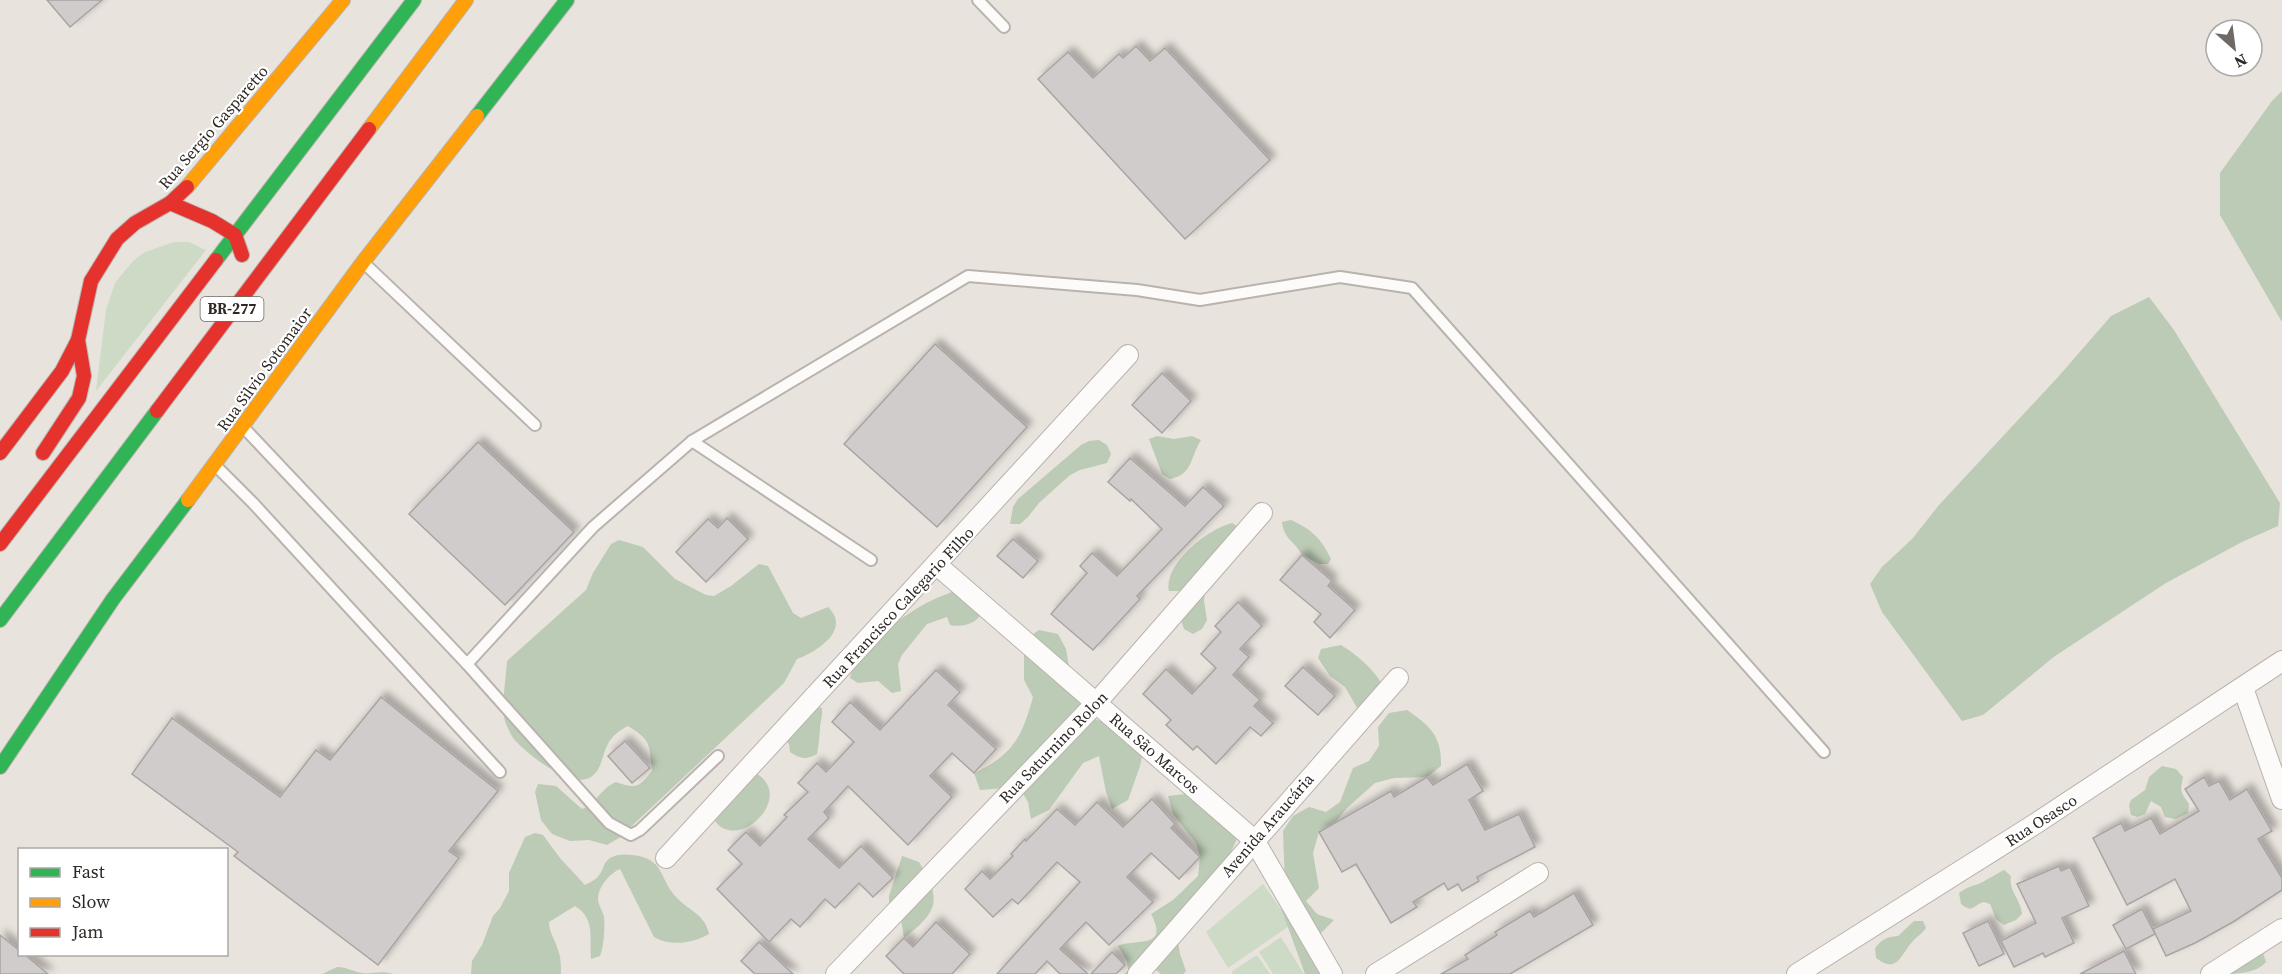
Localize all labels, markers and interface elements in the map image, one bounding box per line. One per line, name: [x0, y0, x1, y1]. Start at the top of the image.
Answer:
north arrow: [2204, 18, 2264, 78]
text: N: [2230, 49, 2251, 74]
street label: Rua Sergio Gasparetto: [153, 60, 273, 194]
road number: BR-277: [200, 297, 264, 321]
street label: Rua Silvio Sotomaior: [212, 302, 317, 435]
street label: Rua Francisco Calegario Filho: [817, 522, 979, 692]
street label: Rua Saturnino Rolon: [994, 686, 1112, 808]
street label: Rua São Marcos: [1105, 708, 1205, 798]
street label: Avenida Araucária: [1216, 768, 1319, 882]
street label: Rua Osasco: [2001, 789, 2081, 851]
legend: [18, 848, 228, 956]
text: Fast: [72, 859, 105, 884]
text: Slow: [72, 889, 110, 914]
text: Jam: [71, 919, 104, 944]

